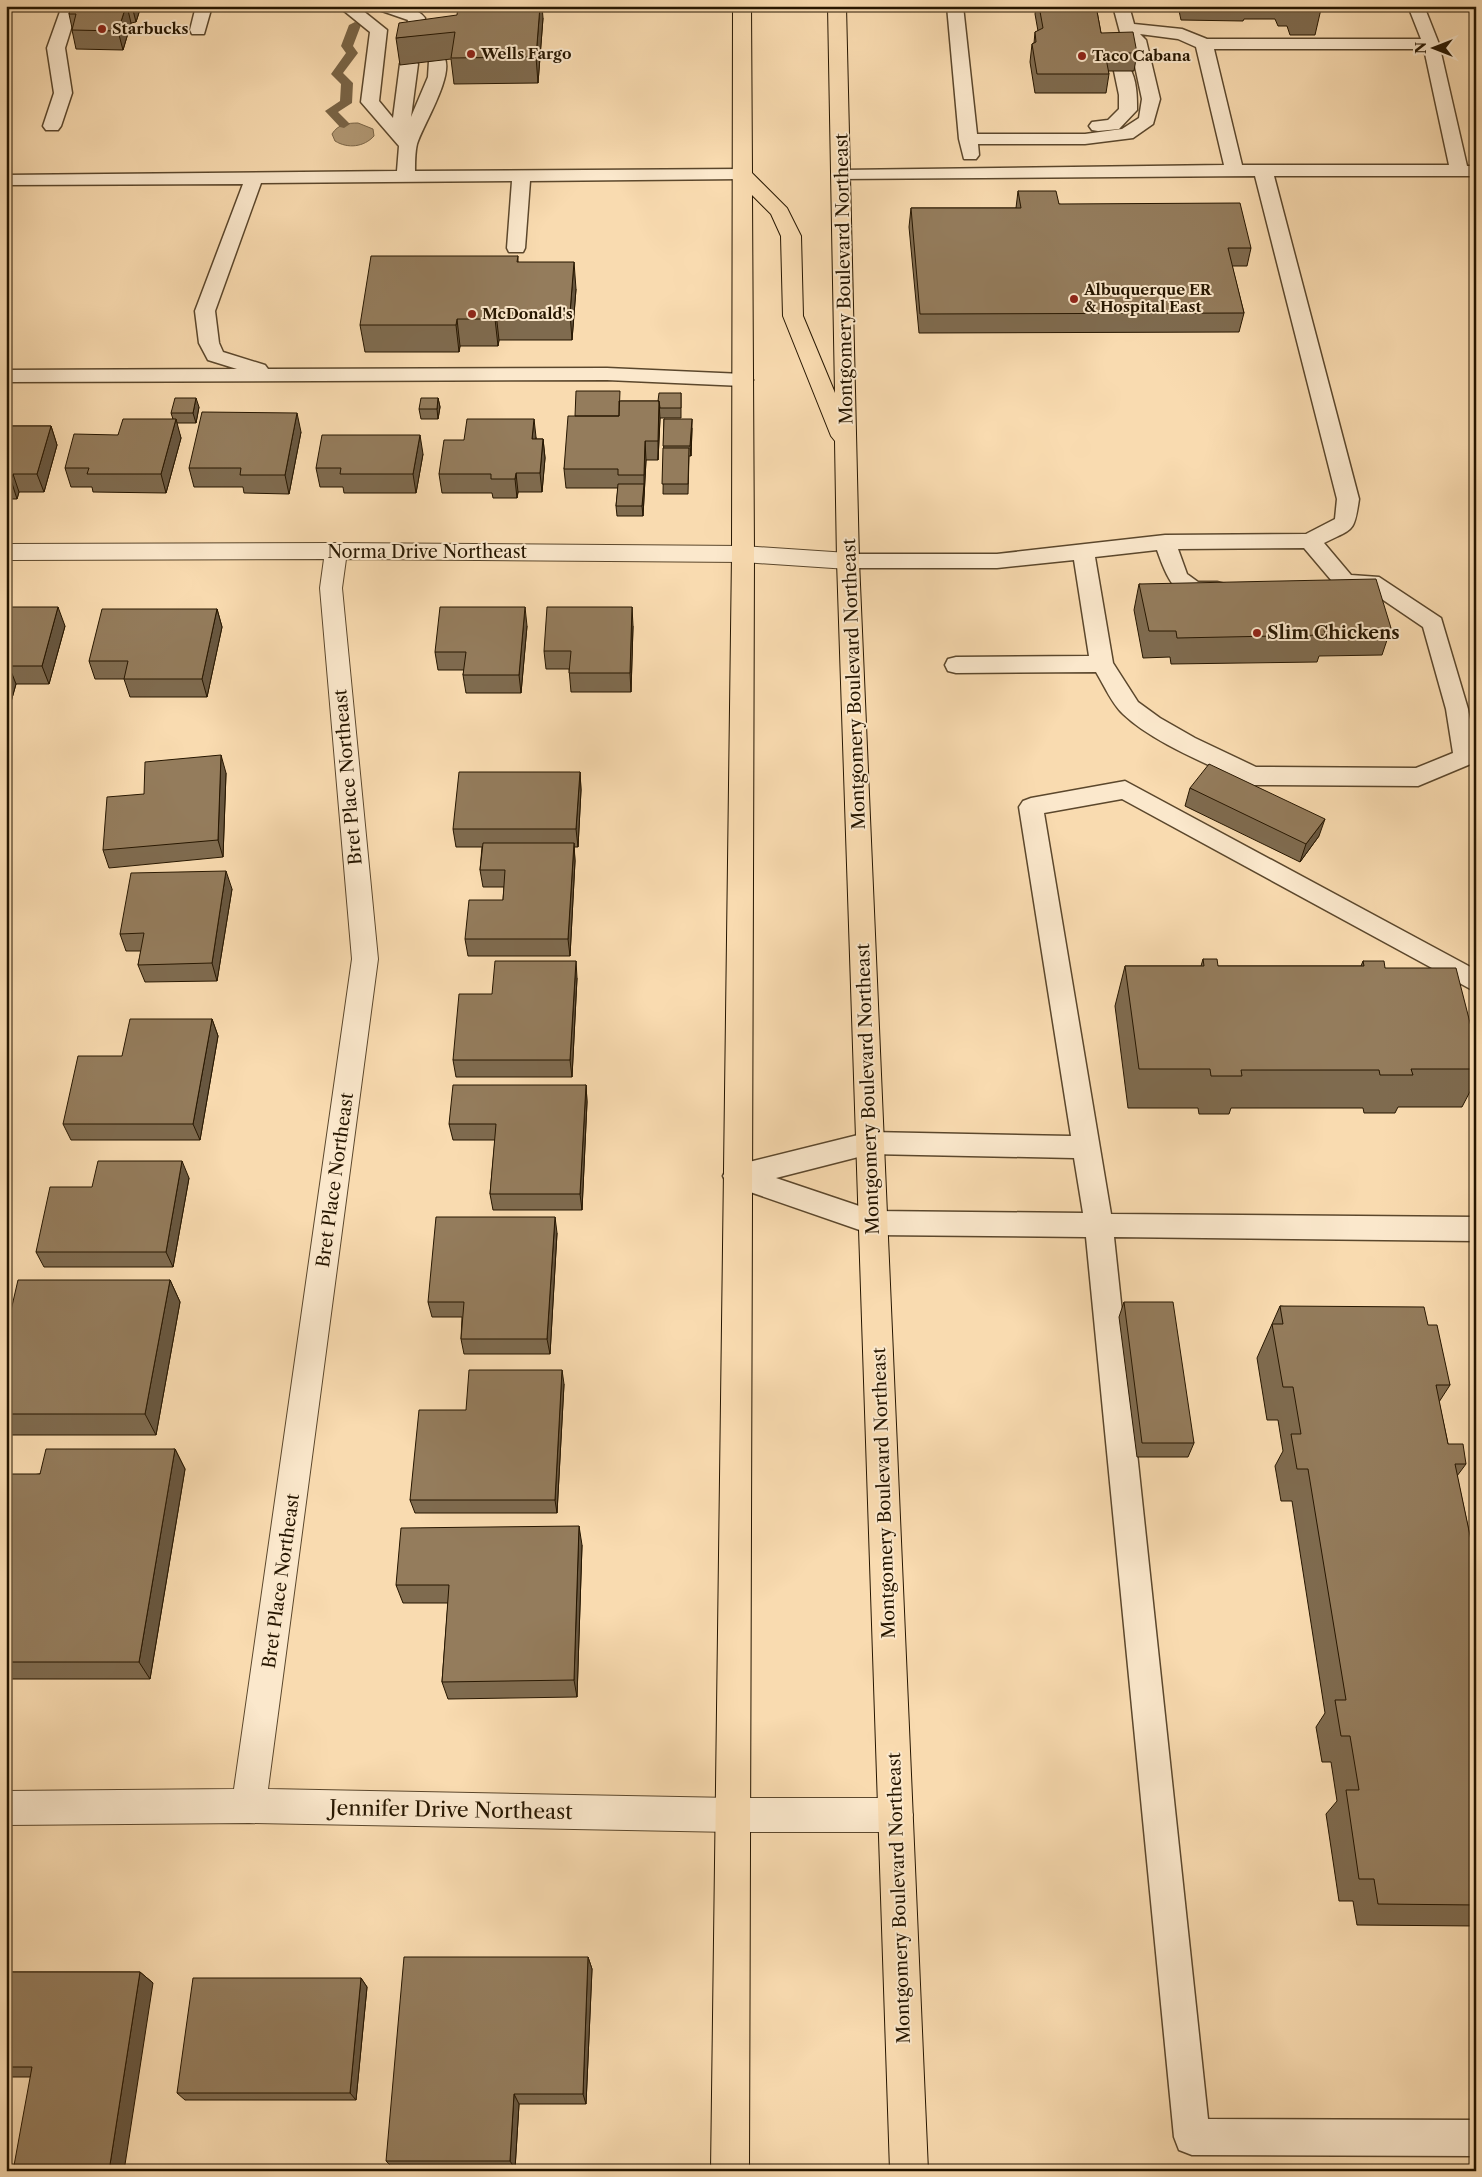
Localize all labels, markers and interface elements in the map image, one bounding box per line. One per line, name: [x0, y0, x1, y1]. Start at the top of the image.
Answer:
place label: Starbucks: [112, 19, 188, 38]
north arrow: [1410, 22, 1460, 72]
marker: Starbucks: [96, 23, 108, 35]
text: N: [1412, 42, 1430, 54]
place label: Wells Fargo: [480, 44, 571, 63]
place label: Taco Cabana: [1092, 46, 1191, 65]
marker: Wells Fargo: [465, 48, 477, 60]
marker: Taco Cabana: [1076, 50, 1088, 62]
street label: Montgomery Boulevard Northeast: [830, 132, 858, 425]
place label: Albuquerque ER & Hospital East: [1083, 280, 1213, 316]
marker: Albuquerque ER & Hospital East: [1068, 293, 1080, 305]
place label: McDonald's: [482, 304, 573, 323]
marker: McDonald's: [466, 308, 478, 320]
street label: Montgomery Boulevard Northeast: [838, 537, 870, 830]
street label: Norma Drive Northeast: [327, 541, 528, 563]
place label: Slim Chickens: [1267, 622, 1400, 644]
marker: Slim Chickens: [1251, 627, 1263, 639]
street label: Bret Place Northeast: [329, 688, 367, 866]
street label: Montgomery Boulevard Northeast: [852, 942, 884, 1235]
street label: Bret Place Northeast: [312, 1090, 358, 1269]
street label: Montgomery Boulevard Northeast: [868, 1346, 900, 1639]
street label: Bret Place Northeast: [258, 1491, 304, 1670]
street label: Montgomery Boulevard Northeast: [883, 1751, 915, 2044]
street label: Jennifer Drive Northeast: [326, 1795, 573, 1824]

